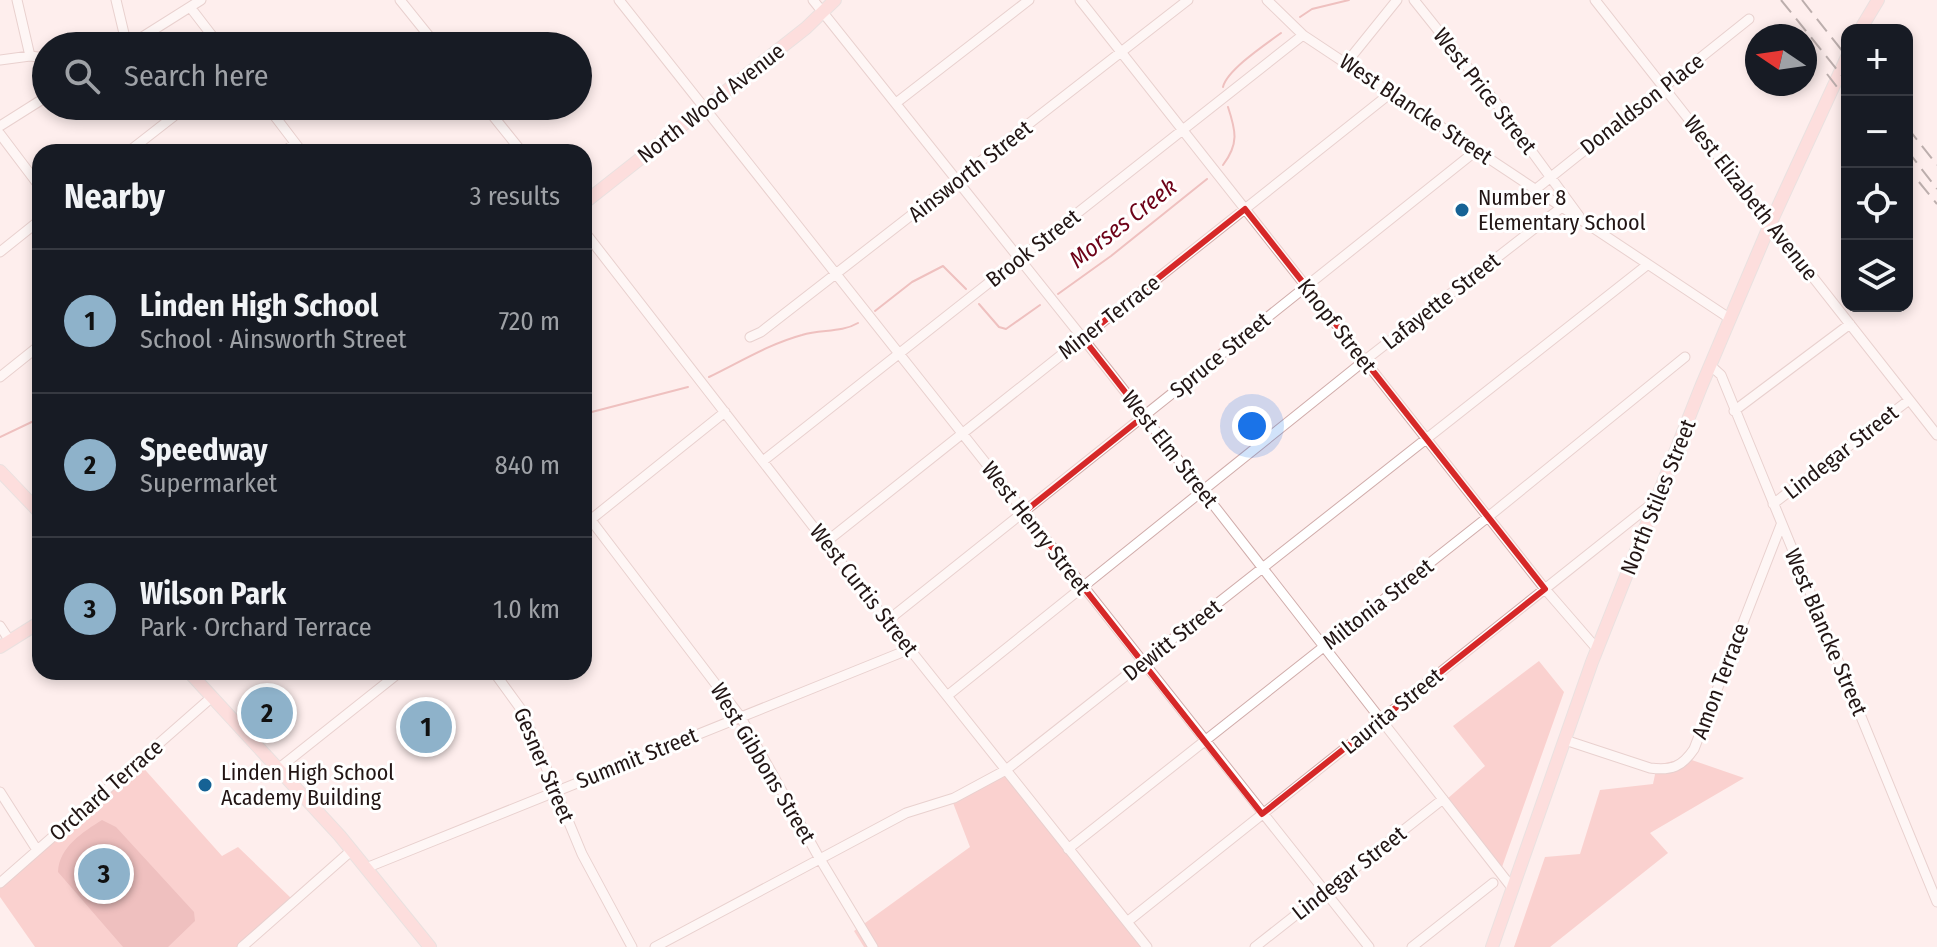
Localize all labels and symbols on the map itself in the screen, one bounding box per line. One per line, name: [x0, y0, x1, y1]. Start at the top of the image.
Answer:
street label: West Price Street: [1427, 23, 1543, 160]
north arrow: [1745, 24, 1817, 96]
street label: North Wood Avenue: [632, 37, 790, 169]
street label: Donaldson Place: [1575, 47, 1709, 161]
street label: West Blancke Street: [1334, 48, 1498, 171]
street label: West Elizabeth Avenue: [1678, 110, 1824, 286]
street label: Ainsworth Street: [903, 114, 1038, 228]
water label: Morses Creek: [1064, 172, 1182, 274]
place label: Number 8 Elementary School: [1478, 184, 1646, 236]
marker: Number 8 Elementary School: [1453, 201, 1471, 219]
street label: Brook Street: [981, 202, 1086, 293]
street label: Lafayette Street: [1377, 246, 1506, 355]
street label: Miner Terrace: [1053, 269, 1165, 365]
street label: Knopf Street: [1292, 273, 1383, 379]
street label: Spruce Street: [1165, 306, 1276, 404]
street label: West Elm Street: [1116, 385, 1225, 514]
street label: Lindegar Street: [1779, 399, 1904, 505]
your location: [1232, 406, 1272, 446]
street label: North Stiles Street: [1614, 415, 1702, 579]
street label: West Henry Street: [976, 456, 1097, 601]
street label: West Curtis Street: [804, 519, 924, 662]
street label: West Blancke Street: [1779, 545, 1874, 720]
street label: Miltonia Street: [1317, 552, 1439, 655]
street label: Dewitt Street: [1117, 593, 1227, 687]
street label: Amon Terrace: [1686, 619, 1754, 743]
street label: Laurita Street: [1336, 662, 1449, 760]
street label: West Gibbons Street: [704, 678, 822, 849]
pin: 2: [241, 683, 293, 743]
pin: 1: [400, 697, 452, 757]
street label: Gesner Street: [508, 703, 581, 827]
street label: Summit Street: [572, 721, 702, 795]
street label: Orchard Terrace: [44, 733, 168, 847]
place label: Linden High School Academy Building: [221, 759, 394, 811]
marker: Linden High School Academy Building: [196, 776, 214, 794]
street label: Lindegar Street: [1287, 820, 1412, 926]
pin: 3: [78, 844, 130, 904]

